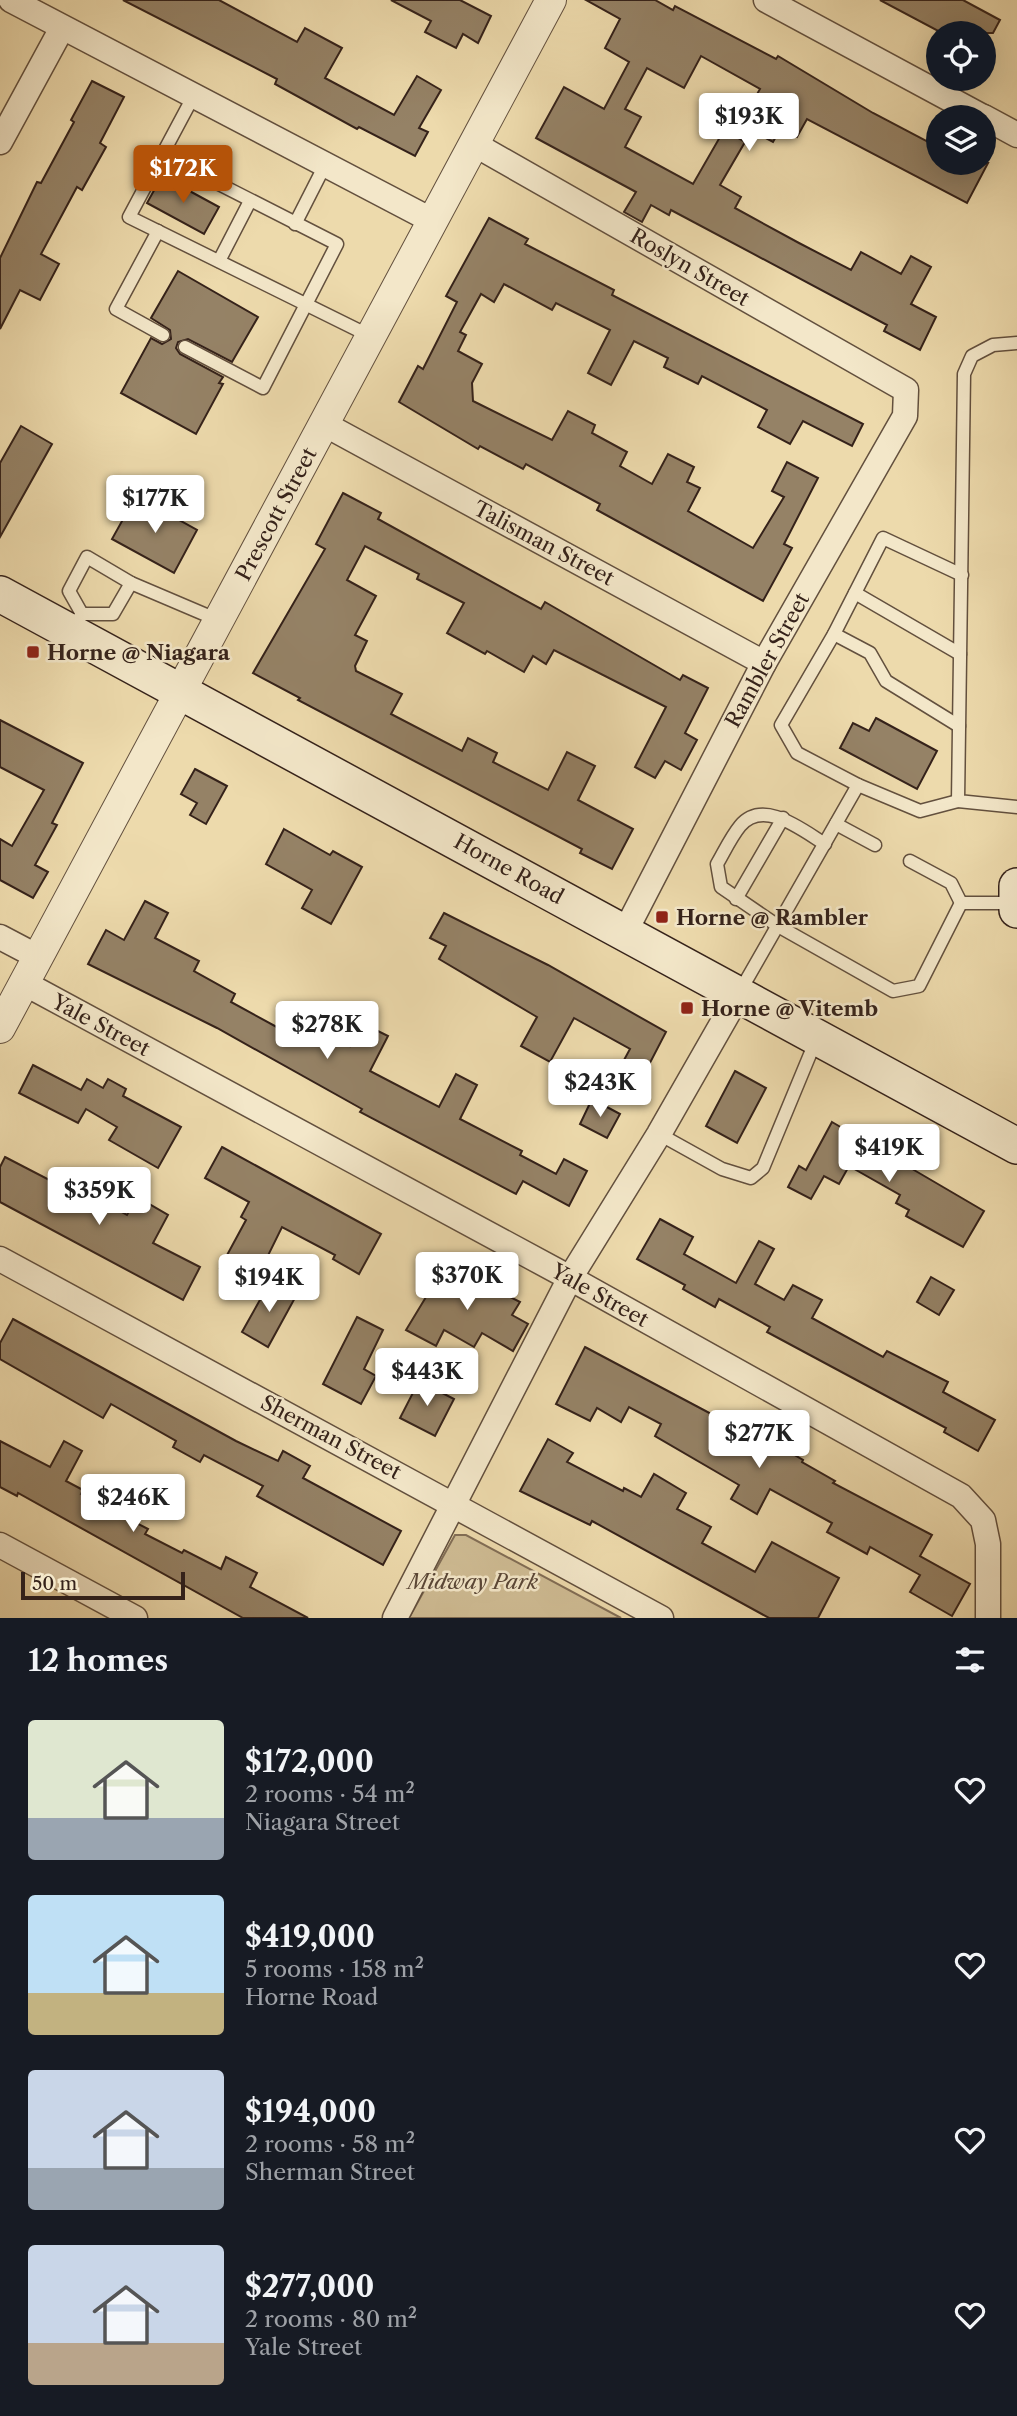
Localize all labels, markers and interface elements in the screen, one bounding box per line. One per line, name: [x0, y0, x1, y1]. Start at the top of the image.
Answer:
map controls: [926, 21, 996, 175]
button: locate: [926, 21, 996, 91]
pin: $193K: [700, 94, 798, 153]
text: $193K: [715, 102, 783, 130]
button: layers: [926, 105, 996, 175]
pin: $172K: [134, 146, 232, 205]
text: $172K: [149, 154, 217, 182]
street label: Roslyn Street: [626, 223, 754, 311]
street label: Prescott Street: [230, 443, 322, 585]
pin: $177K: [106, 476, 204, 535]
text: $177K: [122, 484, 188, 512]
street label: Talisman Street: [469, 495, 619, 591]
street label: Rambler Street: [720, 588, 815, 732]
place label: Horne @ Niagara: [47, 640, 231, 665]
marker: Horne @ Niagara: [25, 644, 41, 660]
street label: Horne Road: [450, 829, 568, 910]
place label: Horne @ Rambler: [676, 905, 869, 930]
marker: Horne @ Rambler: [654, 909, 670, 925]
street label: Yale Street: [47, 988, 155, 1061]
place label: Horne @ Vitemb: [701, 996, 878, 1021]
marker: Horne @ Vitemb: [679, 1000, 695, 1016]
pin: $278K: [278, 1002, 376, 1061]
text: $278K: [292, 1010, 362, 1038]
pin: $243K: [551, 1060, 649, 1119]
text: $243K: [564, 1068, 636, 1096]
pin: $419K: [840, 1124, 938, 1184]
text: $419K: [855, 1133, 923, 1161]
pin: $359K: [50, 1168, 148, 1227]
text: $359K: [64, 1176, 134, 1204]
pin: $370K: [418, 1252, 516, 1312]
pin: $194K: [220, 1254, 318, 1314]
street label: Yale Street: [546, 1258, 653, 1332]
text: $370K: [432, 1261, 502, 1289]
text: $194K: [235, 1263, 303, 1291]
pin: $443K: [378, 1348, 476, 1408]
text: $443K: [391, 1357, 463, 1385]
street label: Sherman Street: [257, 1390, 406, 1485]
pin: $277K: [710, 1410, 808, 1470]
text: $277K: [725, 1419, 793, 1447]
pin: $246K: [84, 1474, 182, 1534]
text: $246K: [97, 1483, 169, 1511]
scale bar: [21, 1569, 186, 1601]
park label: Midway Park: [405, 1569, 538, 1594]
text: 50 m: [32, 1572, 77, 1595]
icon: filters: [951, 1641, 989, 1679]
text: 12 homes: [28, 1642, 168, 1679]
text: $172,000: [245, 1743, 374, 1780]
icon: home: [84, 1748, 168, 1832]
icon: heart: [951, 1771, 989, 1809]
text: 2 rooms · 54 m²: [245, 1780, 415, 1808]
text: Niagara Street: [245, 1808, 400, 1836]
text: $419,000: [245, 1918, 375, 1955]
icon: home: [84, 1923, 168, 2007]
icon: heart: [951, 1946, 989, 1984]
text: 5 rooms · 158 m²: [245, 1955, 424, 1983]
text: Horne Road: [245, 1983, 378, 2011]
text: $194,000: [245, 2093, 376, 2130]
icon: home: [84, 2098, 168, 2182]
icon: heart: [951, 2121, 989, 2159]
text: 2 rooms · 58 m²: [245, 2130, 415, 2158]
text: Sherman Street: [245, 2158, 415, 2186]
text: $277,000: [245, 2268, 374, 2305]
icon: home: [84, 2273, 168, 2357]
icon: heart: [951, 2296, 989, 2334]
text: 2 rooms · 80 m²: [245, 2305, 417, 2333]
text: Yale Street: [245, 2333, 362, 2361]

